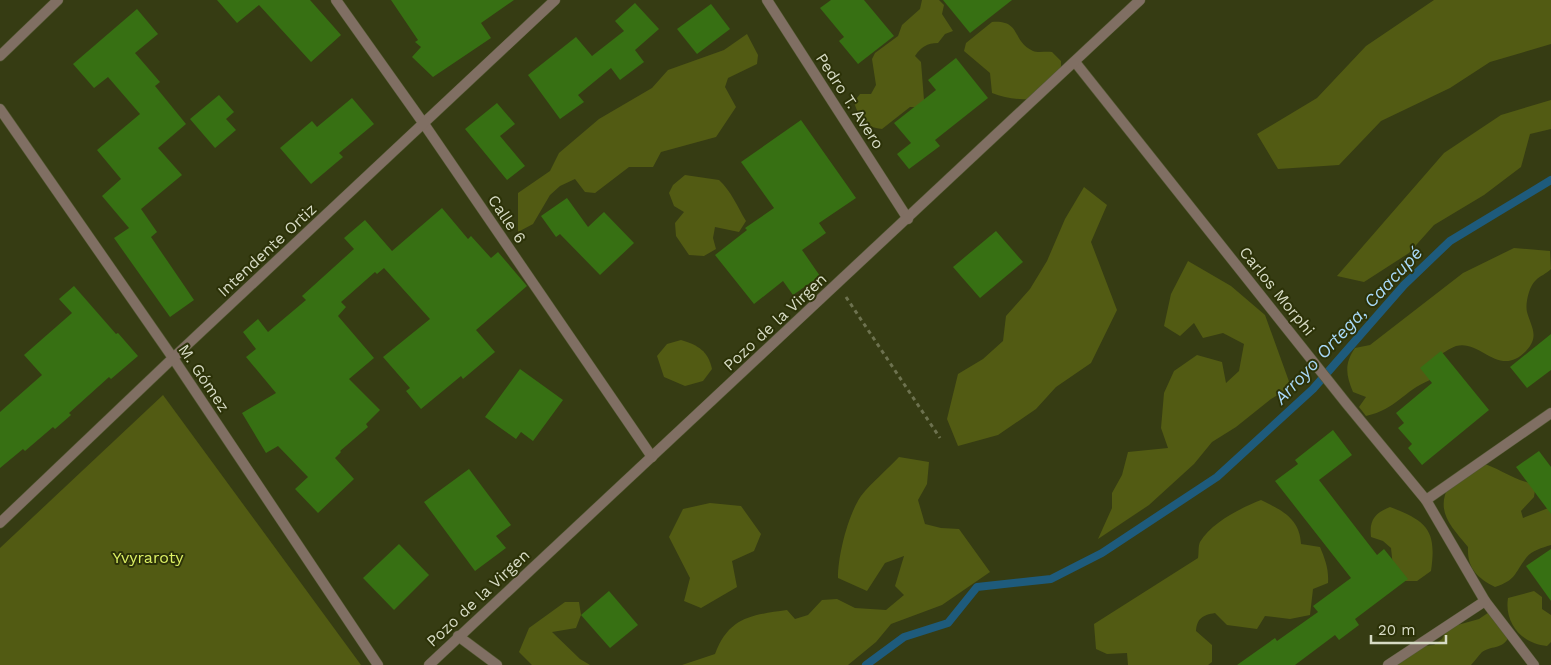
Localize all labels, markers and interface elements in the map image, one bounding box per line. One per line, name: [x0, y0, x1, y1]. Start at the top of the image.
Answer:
street label: Pedro T. Avero: [812, 50, 888, 152]
street label: Calle 6: [484, 191, 530, 247]
street label: Intendente Ortiz: [214, 199, 320, 301]
water label: Arroyo Ortega, Caacupé: [1269, 242, 1426, 409]
street label: Carlos Morphi: [1235, 243, 1319, 339]
street label: Pozo de la Virgen: [719, 269, 831, 375]
street label: M. Gómez: [174, 341, 234, 415]
street label: Pozo de la Virgen: [422, 545, 534, 651]
park label: Yvyraroty: [112, 548, 184, 567]
scale bar: [1371, 612, 1446, 644]
text: 20 m: [1378, 621, 1416, 639]

